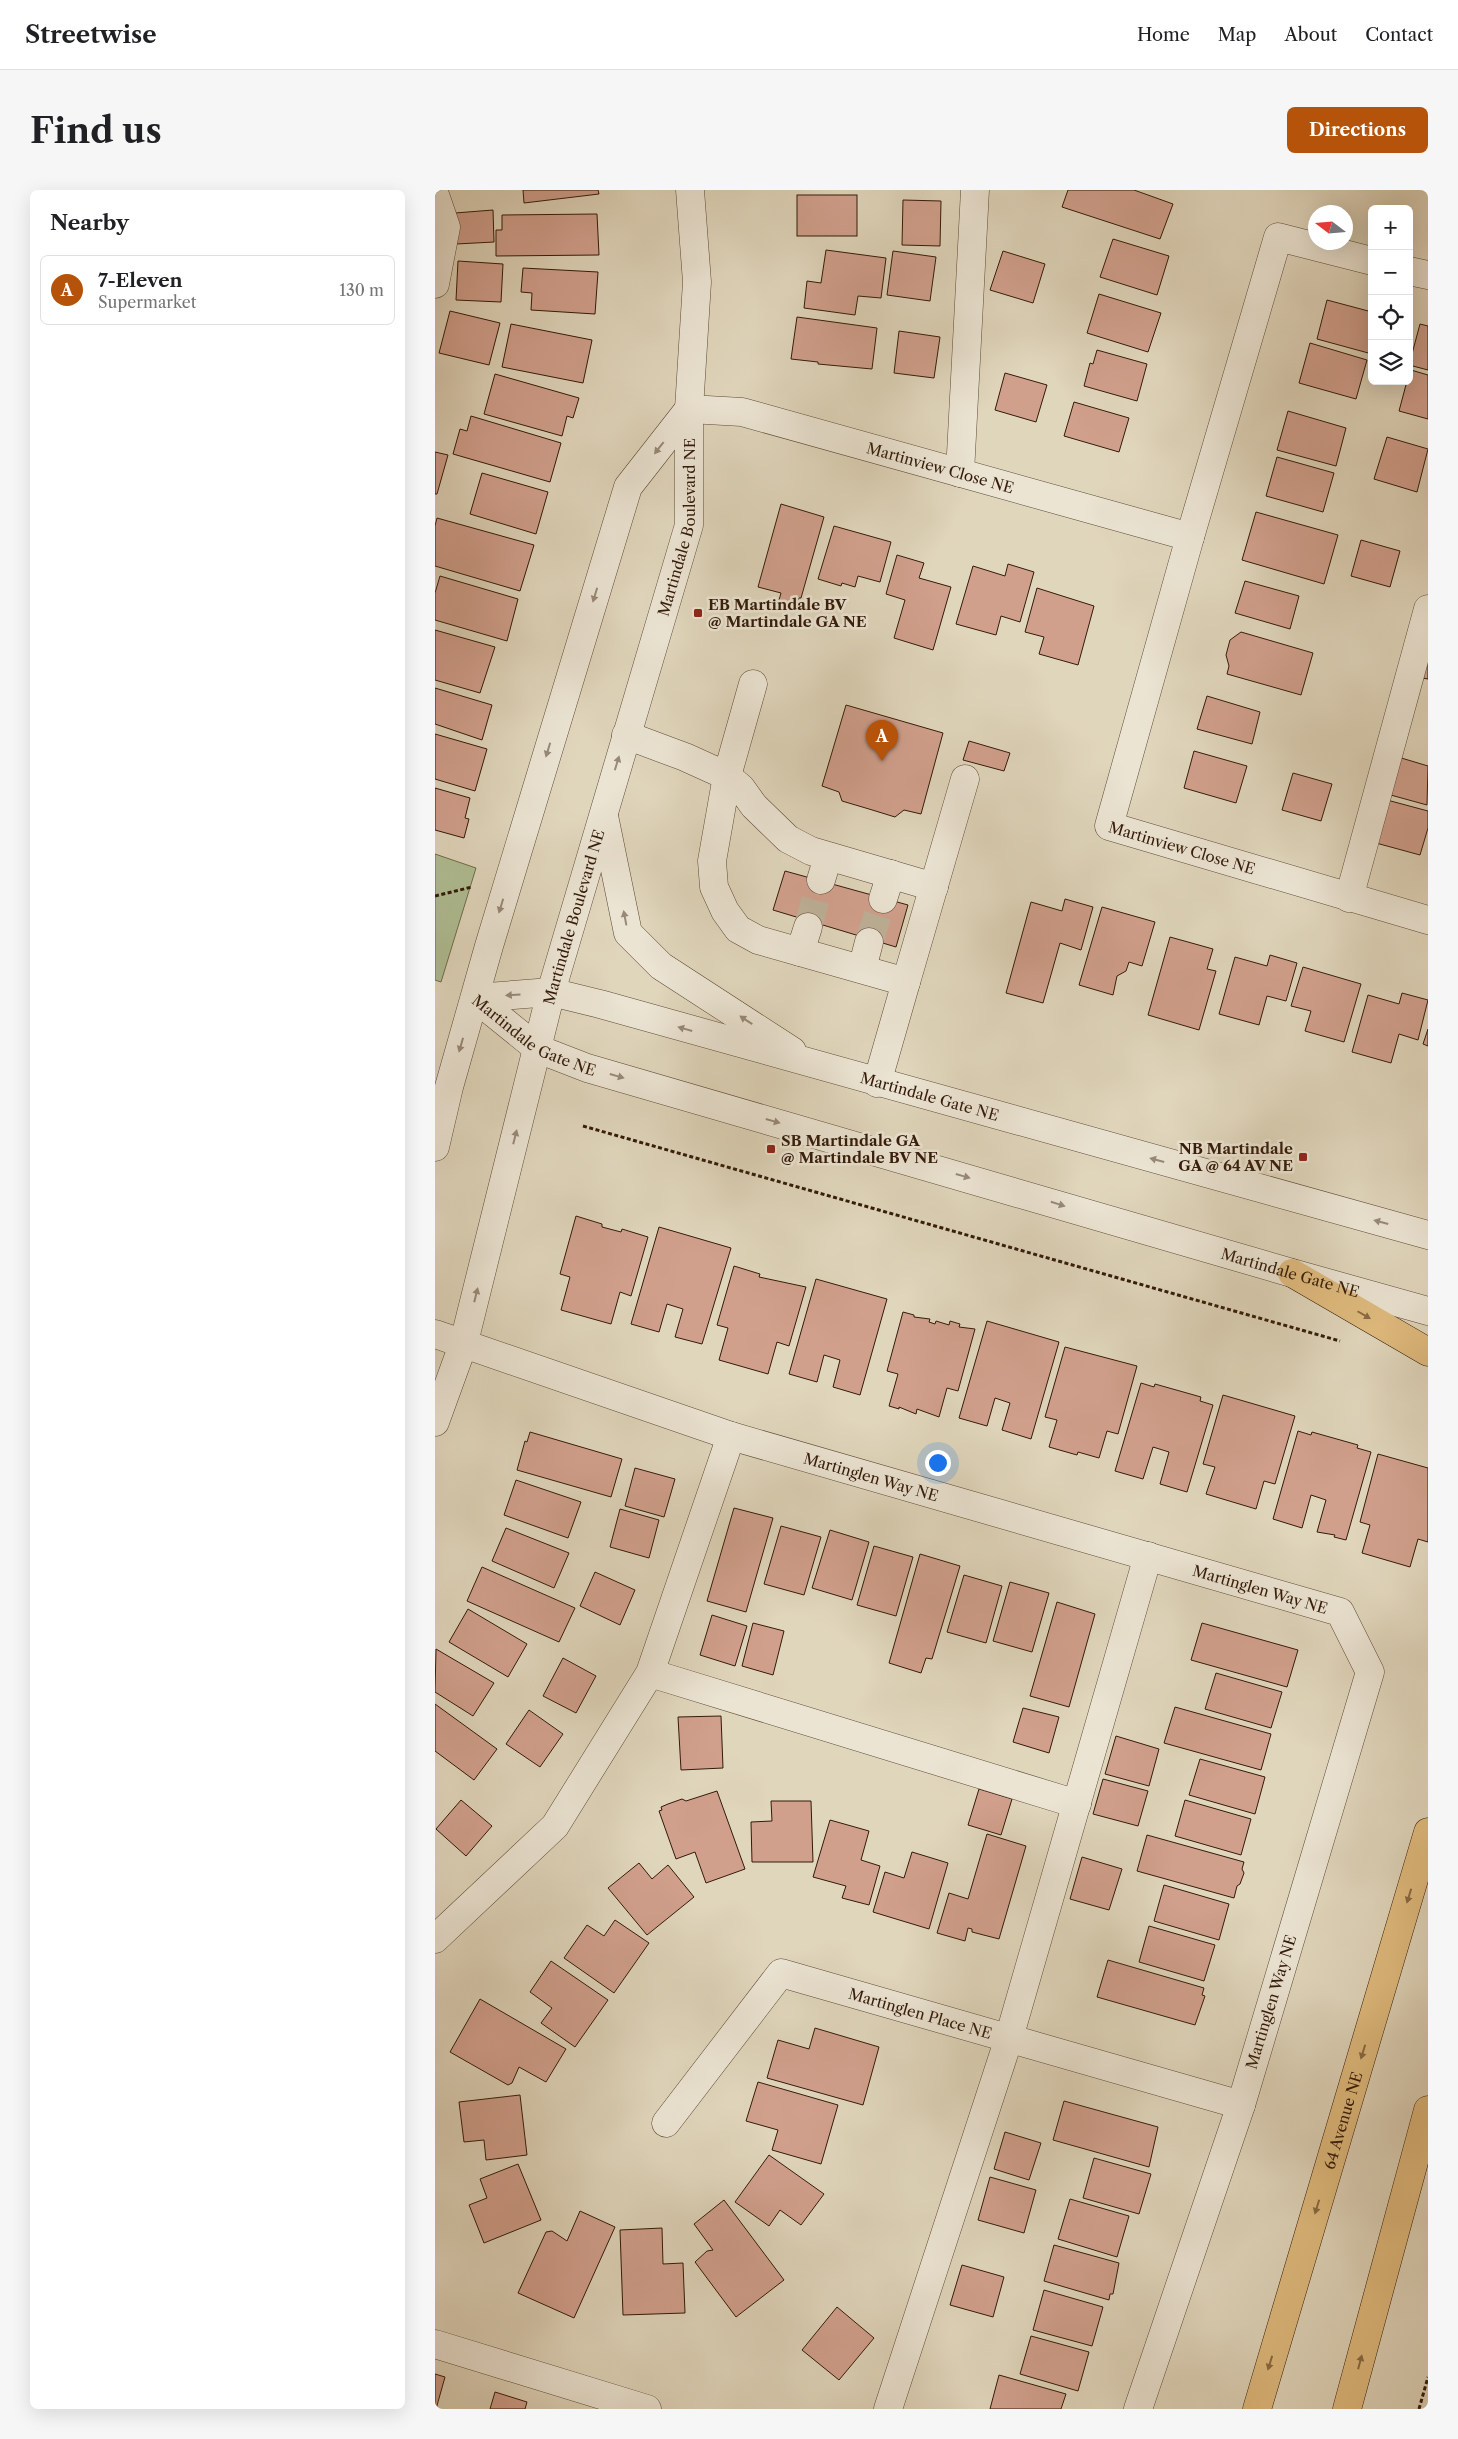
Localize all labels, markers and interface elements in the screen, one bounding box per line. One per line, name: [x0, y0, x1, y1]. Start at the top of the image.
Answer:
text: Streetwise: [25, 20, 157, 49]
text: Home: [1137, 24, 1190, 46]
text: Map: [1218, 24, 1256, 46]
text: About: [1284, 24, 1337, 46]
text: Contact: [1365, 24, 1433, 46]
button: Directions: [1287, 107, 1428, 153]
text: Find us: [30, 109, 162, 152]
north arrow: [1308, 205, 1353, 250]
map controls: [1368, 205, 1413, 385]
button: +: [1368, 205, 1413, 250]
text: Nearby: [50, 210, 129, 235]
button: −: [1368, 250, 1413, 295]
text: 7-Eleven: [98, 269, 183, 292]
text: A: [61, 280, 73, 300]
text: 130 m: [339, 280, 384, 300]
text: Supermarket: [98, 292, 196, 312]
button: locate: [1368, 295, 1413, 340]
button: layers: [1368, 340, 1413, 385]
street label: Martindale Boulevard NE: [653, 438, 699, 618]
street label: Martinview Close NE: [865, 438, 1016, 497]
one-way arrow: [654, 441, 664, 455]
one-way arrow: [591, 587, 599, 602]
place label: EB Martindale BV @ Martindale GA NE: [708, 595, 867, 631]
marker: EB Martindale BV @ Martindale GA NE: [692, 607, 704, 619]
pin: A: [866, 720, 898, 761]
one-way arrow: [544, 743, 552, 758]
one-way arrow: [614, 756, 622, 771]
street label: Martinview Close NE: [1107, 817, 1258, 878]
street label: Martindale Boulevard NE: [539, 827, 608, 1006]
one-way arrow: [497, 898, 504, 913]
one-way arrow: [620, 910, 628, 926]
street label: Martindale Gate NE: [469, 990, 598, 1080]
one-way arrow: [504, 991, 520, 999]
one-way arrow: [739, 1016, 752, 1025]
one-way arrow: [678, 1024, 693, 1032]
one-way arrow: [457, 1037, 465, 1052]
street label: Martindale Gate NE: [858, 1068, 1001, 1124]
one-way arrow: [609, 1073, 624, 1081]
one-way arrow: [766, 1118, 781, 1126]
one-way arrow: [511, 1130, 519, 1145]
place label: SB Martindale GA @ Martindale BV NE: [781, 1131, 938, 1167]
place label: NB Martindale GA @ 64 AV NE: [1178, 1139, 1293, 1175]
marker: SB Martindale GA @ Martindale BV NE: [765, 1143, 777, 1155]
marker: NB Martindale GA @ 64 AV NE: [1297, 1151, 1309, 1163]
one-way arrow: [1149, 1156, 1165, 1164]
one-way arrow: [955, 1172, 970, 1180]
one-way arrow: [1051, 1200, 1066, 1208]
one-way arrow: [1373, 1218, 1388, 1226]
street label: Martindale Gate NE: [1219, 1243, 1362, 1301]
one-way arrow: [472, 1288, 480, 1303]
one-way arrow: [1358, 1311, 1371, 1320]
street label: Martinglen Way NE: [802, 1448, 941, 1505]
your location: [925, 1450, 951, 1476]
street label: Martinglen Way NE: [1191, 1560, 1330, 1617]
one-way arrow: [1405, 1889, 1413, 1904]
street label: Martinglen Way NE: [1242, 1933, 1300, 2071]
street label: Martinglen Place NE: [847, 1983, 994, 2043]
one-way arrow: [1358, 2044, 1366, 2059]
street label: 64 Avenue NE: [1319, 2069, 1366, 2171]
one-way arrow: [1312, 2200, 1320, 2215]
one-way arrow: [1356, 2354, 1364, 2369]
one-way arrow: [1266, 2356, 1274, 2371]

